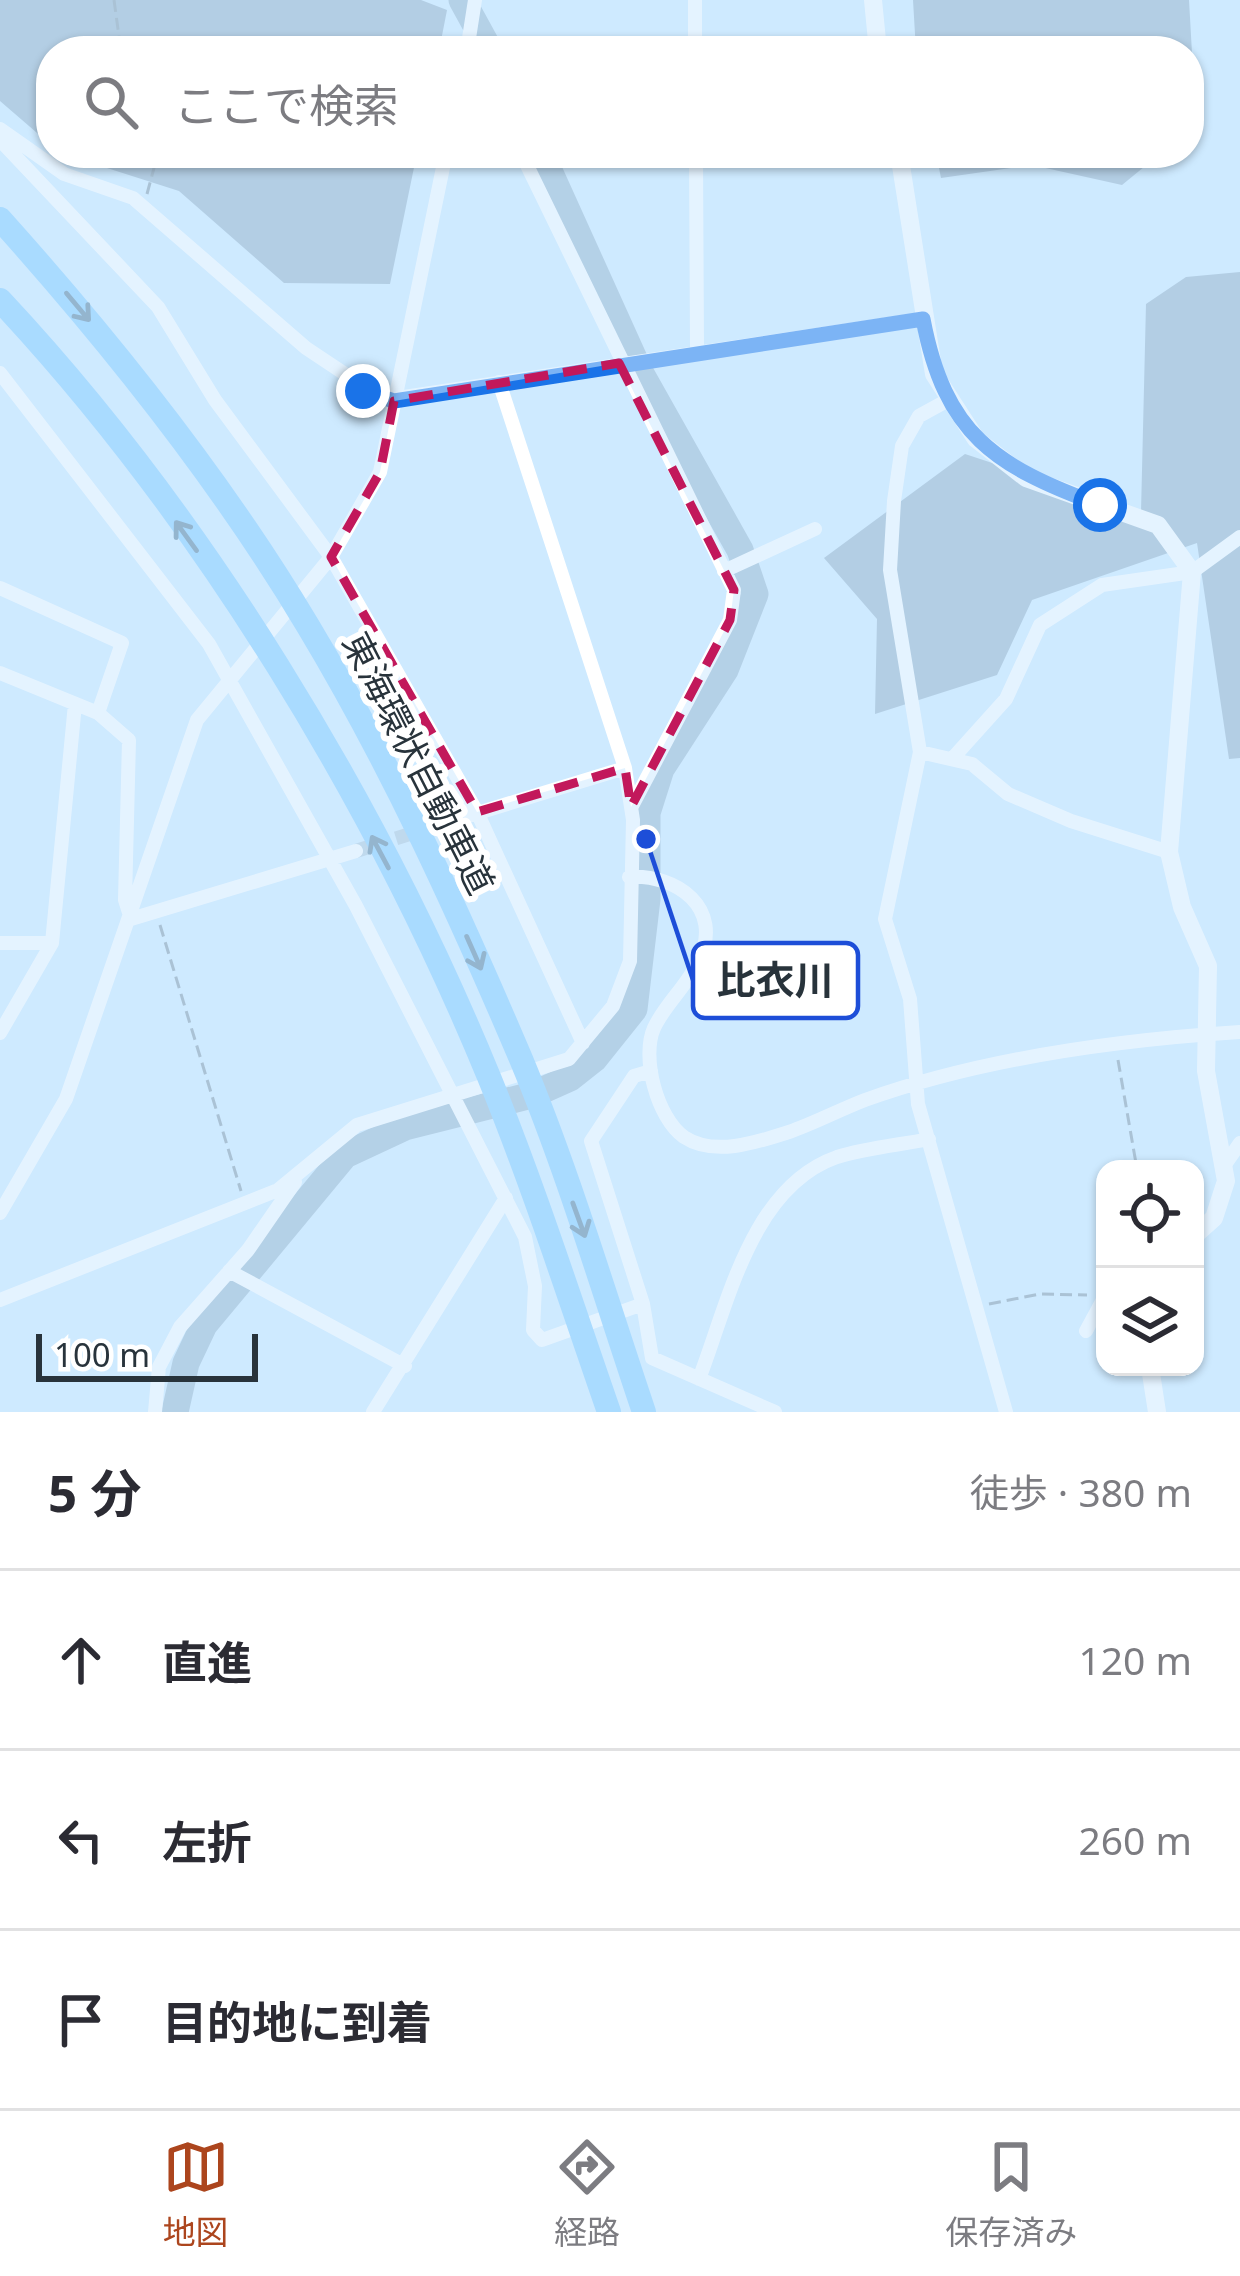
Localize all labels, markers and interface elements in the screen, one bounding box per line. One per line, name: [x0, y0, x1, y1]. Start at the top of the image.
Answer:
search box: [36, 36, 1204, 168]
icon: search: [78, 69, 144, 135]
text: ここで検索: [174, 74, 399, 135]
one-way arrow: [63, 291, 91, 322]
route end: [336, 364, 390, 418]
route start: [1073, 478, 1127, 532]
one-way arrow: [174, 520, 200, 553]
street label: 東海環状自動車道: [332, 624, 506, 902]
one-way arrow: [368, 835, 391, 871]
one-way arrow: [464, 934, 486, 970]
callout: 比衣川: [693, 943, 858, 1018]
text: 比衣川: [716, 952, 834, 1005]
map controls: [1096, 1160, 1204, 1376]
button: locate: [1096, 1160, 1204, 1268]
one-way arrow: [570, 1201, 592, 1238]
button: layers: [1096, 1268, 1204, 1376]
scale bar: [36, 1328, 258, 1381]
text: 100 m: [54, 1332, 150, 1377]
text: 5 分: [48, 1457, 141, 1527]
text: 徒歩 · 380 m: [970, 1465, 1192, 1518]
icon: ahead: [48, 1627, 114, 1693]
text: 直進: [162, 1631, 252, 1692]
text: 120 m: [1078, 1633, 1192, 1686]
icon: left: [48, 1807, 114, 1873]
text: 左折: [162, 1811, 252, 1872]
text: 260 m: [1078, 1813, 1192, 1866]
icon: arrive: [48, 1987, 114, 2053]
text: 目的地に到着: [162, 1991, 432, 2052]
tab: 地図: [163, 2134, 229, 2254]
tab: 経路: [554, 2134, 620, 2254]
tab: 保存済み: [945, 2134, 1077, 2254]

